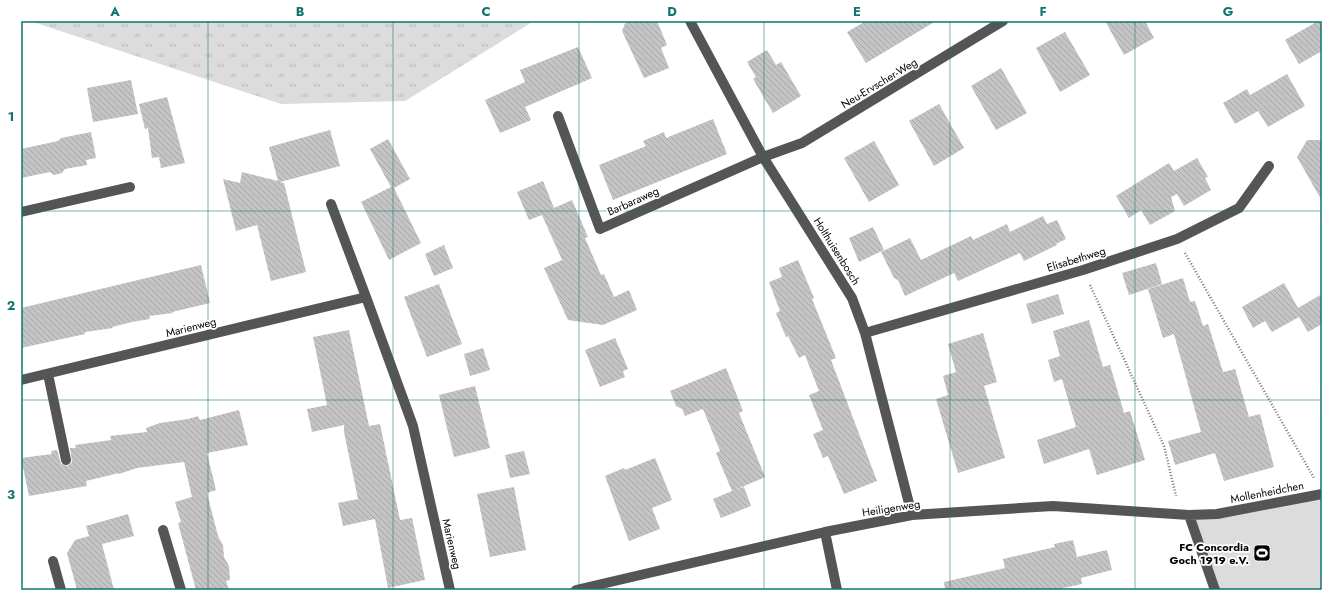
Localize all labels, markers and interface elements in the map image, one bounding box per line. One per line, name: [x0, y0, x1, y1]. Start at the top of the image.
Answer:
text: A: [109, 2, 120, 21]
text: B: [296, 2, 305, 21]
text: C: [481, 2, 491, 21]
text: D: [667, 2, 677, 21]
text: E: [853, 2, 861, 21]
text: F: [1039, 2, 1047, 21]
text: G: [1223, 2, 1234, 21]
street label: Neu-Ervscher-Weg: [838, 54, 920, 112]
text: 1: [8, 107, 14, 126]
street label: Barbaraweg: [605, 183, 661, 219]
street label: Holthuisenbosch: [810, 214, 864, 288]
street label: Elisabethweg: [1045, 242, 1107, 276]
text: 2: [7, 296, 15, 315]
street label: Marienweg: [164, 313, 218, 341]
street label: Mollenheidchen: [1229, 477, 1305, 507]
text: 3: [7, 485, 15, 504]
street label: Heiligenweg: [861, 496, 921, 520]
street label: Marienweg: [438, 517, 466, 571]
place label: FC Concordia Goch 1919 e.V.: [1170, 539, 1249, 568]
sports icon: FC Concordia Goch 1919 e.V.: [1252, 543, 1272, 563]

